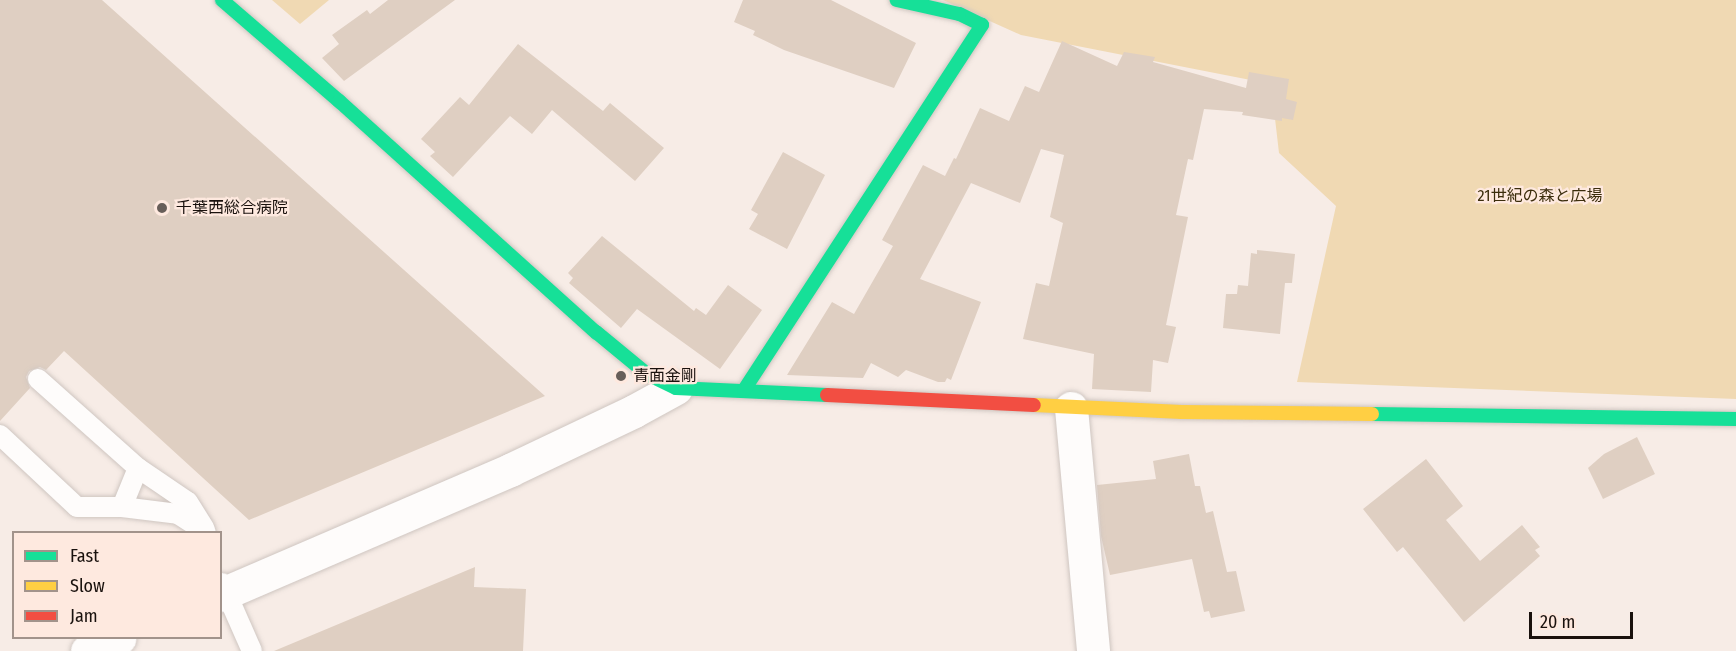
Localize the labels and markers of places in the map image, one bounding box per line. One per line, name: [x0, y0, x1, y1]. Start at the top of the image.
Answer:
place label: 千葉西総合病院: [176, 198, 288, 218]
marker: 千葉西総合病院: [153, 199, 171, 217]
place label: 青面金剛: [633, 366, 697, 386]
marker: 青面金剛: [614, 369, 628, 383]

